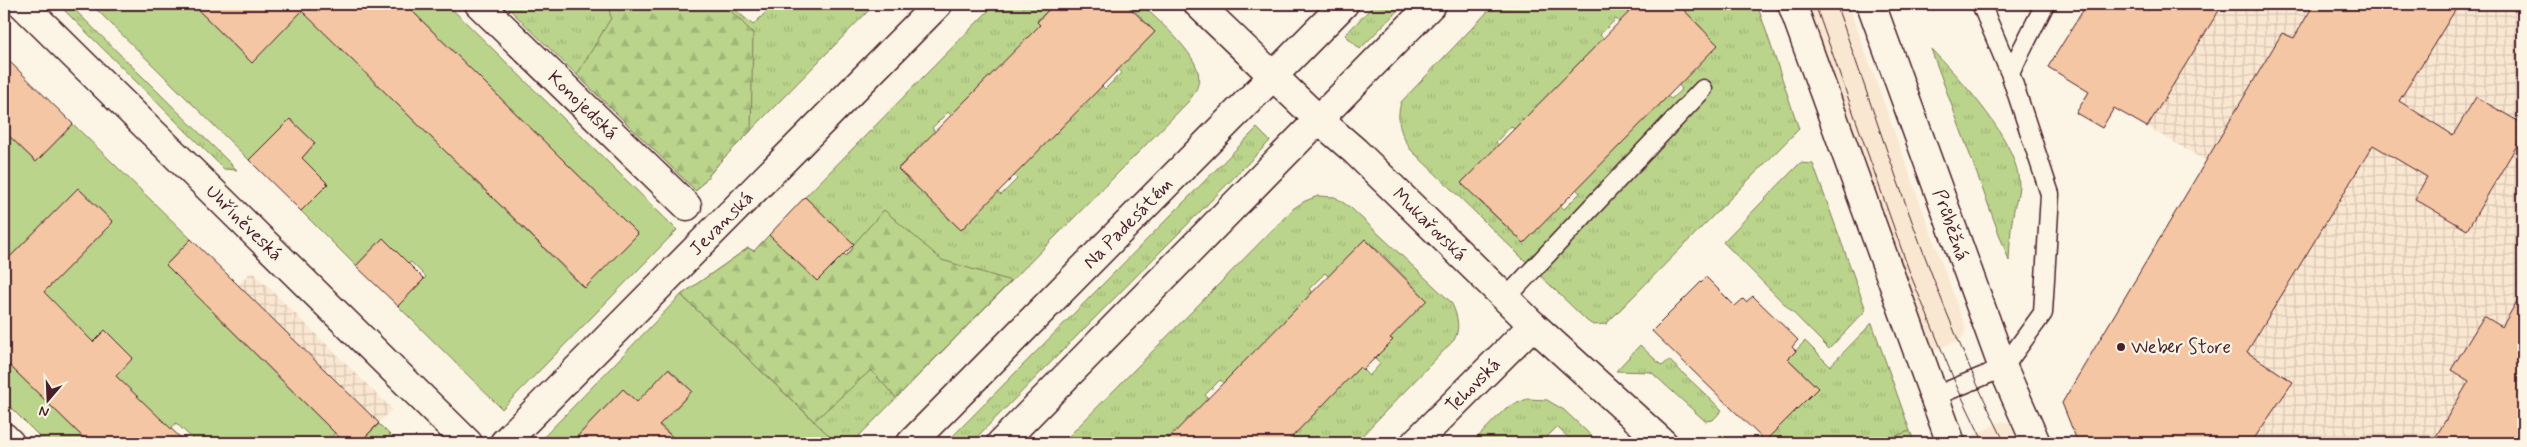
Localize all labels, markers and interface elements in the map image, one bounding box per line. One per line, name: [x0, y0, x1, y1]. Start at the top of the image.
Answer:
street label: Konojedská: [542, 65, 624, 145]
street label: Na Padesátém: [1077, 172, 1179, 274]
street label: Uhříněveská: [200, 179, 288, 267]
street label: Mukařovská: [1387, 182, 1473, 267]
street label: Jevanská: [684, 185, 759, 261]
street label: Průběžná: [1927, 186, 1976, 264]
place label: Weber Store: [2131, 335, 2231, 360]
marker: Weber Store: [2115, 341, 2127, 353]
street label: Tehovská: [1440, 352, 1506, 418]
north arrow: [22, 374, 72, 424]
text: N: [37, 401, 51, 421]

